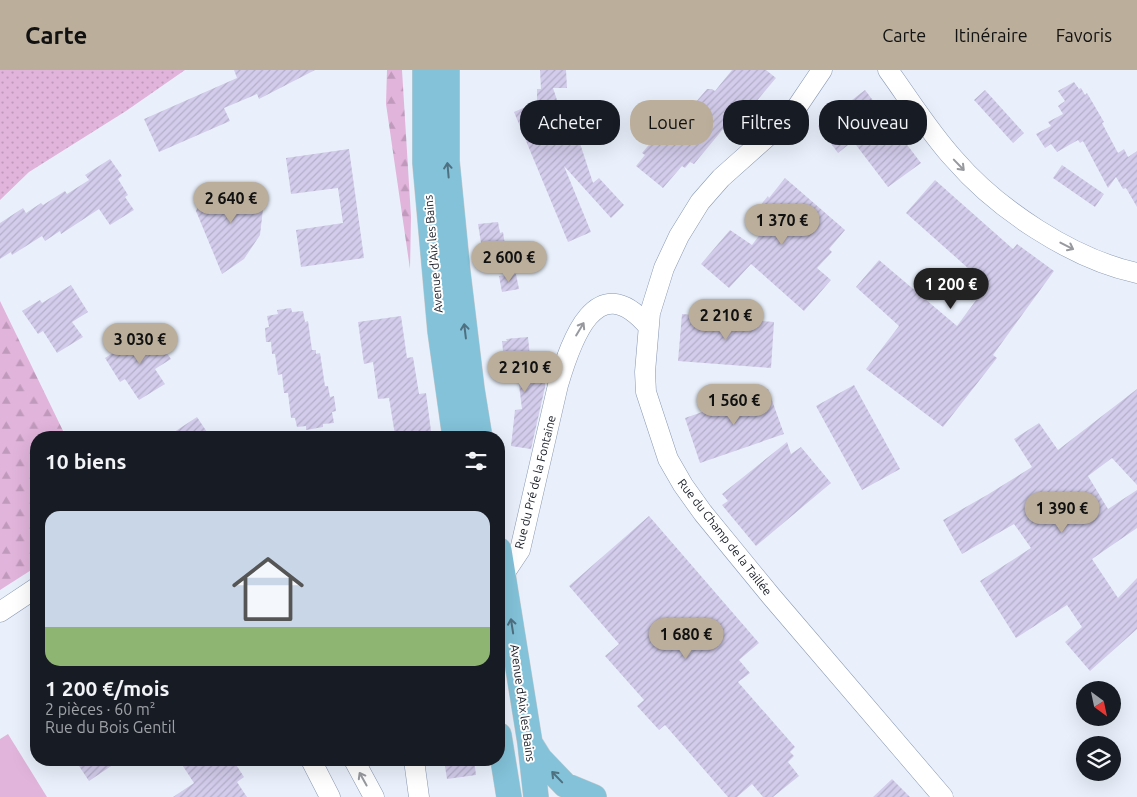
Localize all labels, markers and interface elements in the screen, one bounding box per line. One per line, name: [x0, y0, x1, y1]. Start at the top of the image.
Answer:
text: Carte: [25, 22, 87, 49]
text: Carte: [882, 25, 926, 45]
text: Itinéraire: [954, 25, 1028, 45]
text: Favoris: [1056, 25, 1112, 45]
chip: Acheter: [520, 100, 620, 145]
chip: Louer: [630, 100, 713, 145]
chip: Filtres: [723, 100, 809, 145]
chip: Nouveau: [819, 100, 927, 145]
one-way arrow: [953, 159, 965, 171]
one-way arrow: [443, 162, 453, 178]
pin: 2 640 €: [185, 182, 277, 224]
text: 2 640 €: [205, 189, 257, 207]
street label: Avenue d'Aix les Bains: [421, 194, 445, 314]
pin: 1 370 €: [736, 204, 828, 246]
text: 1 370 €: [756, 211, 808, 229]
pin: 2 600 €: [463, 240, 555, 283]
one-way arrow: [1059, 242, 1074, 251]
text: 2 600 €: [483, 248, 535, 266]
pin: 1 200 €: [905, 268, 997, 310]
text: 1 200 €: [925, 275, 977, 293]
pin: 2 210 €: [680, 298, 772, 341]
text: 2 210 €: [700, 306, 752, 324]
pin: 3 030 €: [94, 322, 186, 365]
one-way arrow: [576, 323, 586, 337]
one-way arrow: [460, 324, 470, 340]
text: 3 030 €: [114, 330, 166, 348]
pin: 2 210 €: [479, 350, 571, 393]
text: 2 210 €: [499, 358, 551, 376]
pin: 1 560 €: [688, 384, 780, 426]
text: 1 560 €: [708, 391, 760, 409]
street label: Rue du Pré de la Fontaine: [512, 414, 558, 550]
icon: filters: [462, 447, 490, 475]
text: 10 biens: [45, 449, 126, 473]
street label: Rue du Champ de la Taillée: [676, 476, 774, 598]
pin: 1 390 €: [1016, 492, 1108, 534]
text: 1 390 €: [1036, 499, 1088, 517]
icon: home: [223, 544, 313, 634]
one-way arrow: [506, 618, 516, 634]
pin: 1 680 €: [640, 618, 732, 660]
text: 1 680 €: [660, 625, 712, 643]
street label: Avenue d'Aix les Bains: [508, 644, 538, 762]
text: 1 200 €/mois: [45, 676, 170, 700]
north arrow: [1076, 681, 1121, 726]
map controls: [1076, 681, 1121, 781]
text: 2 pièces · 60 m²: [45, 700, 155, 718]
text: Rue du Bois Gentil: [45, 718, 176, 736]
button: layers: [1076, 736, 1121, 781]
one-way arrow: [551, 770, 563, 783]
one-way arrow: [358, 772, 368, 786]

